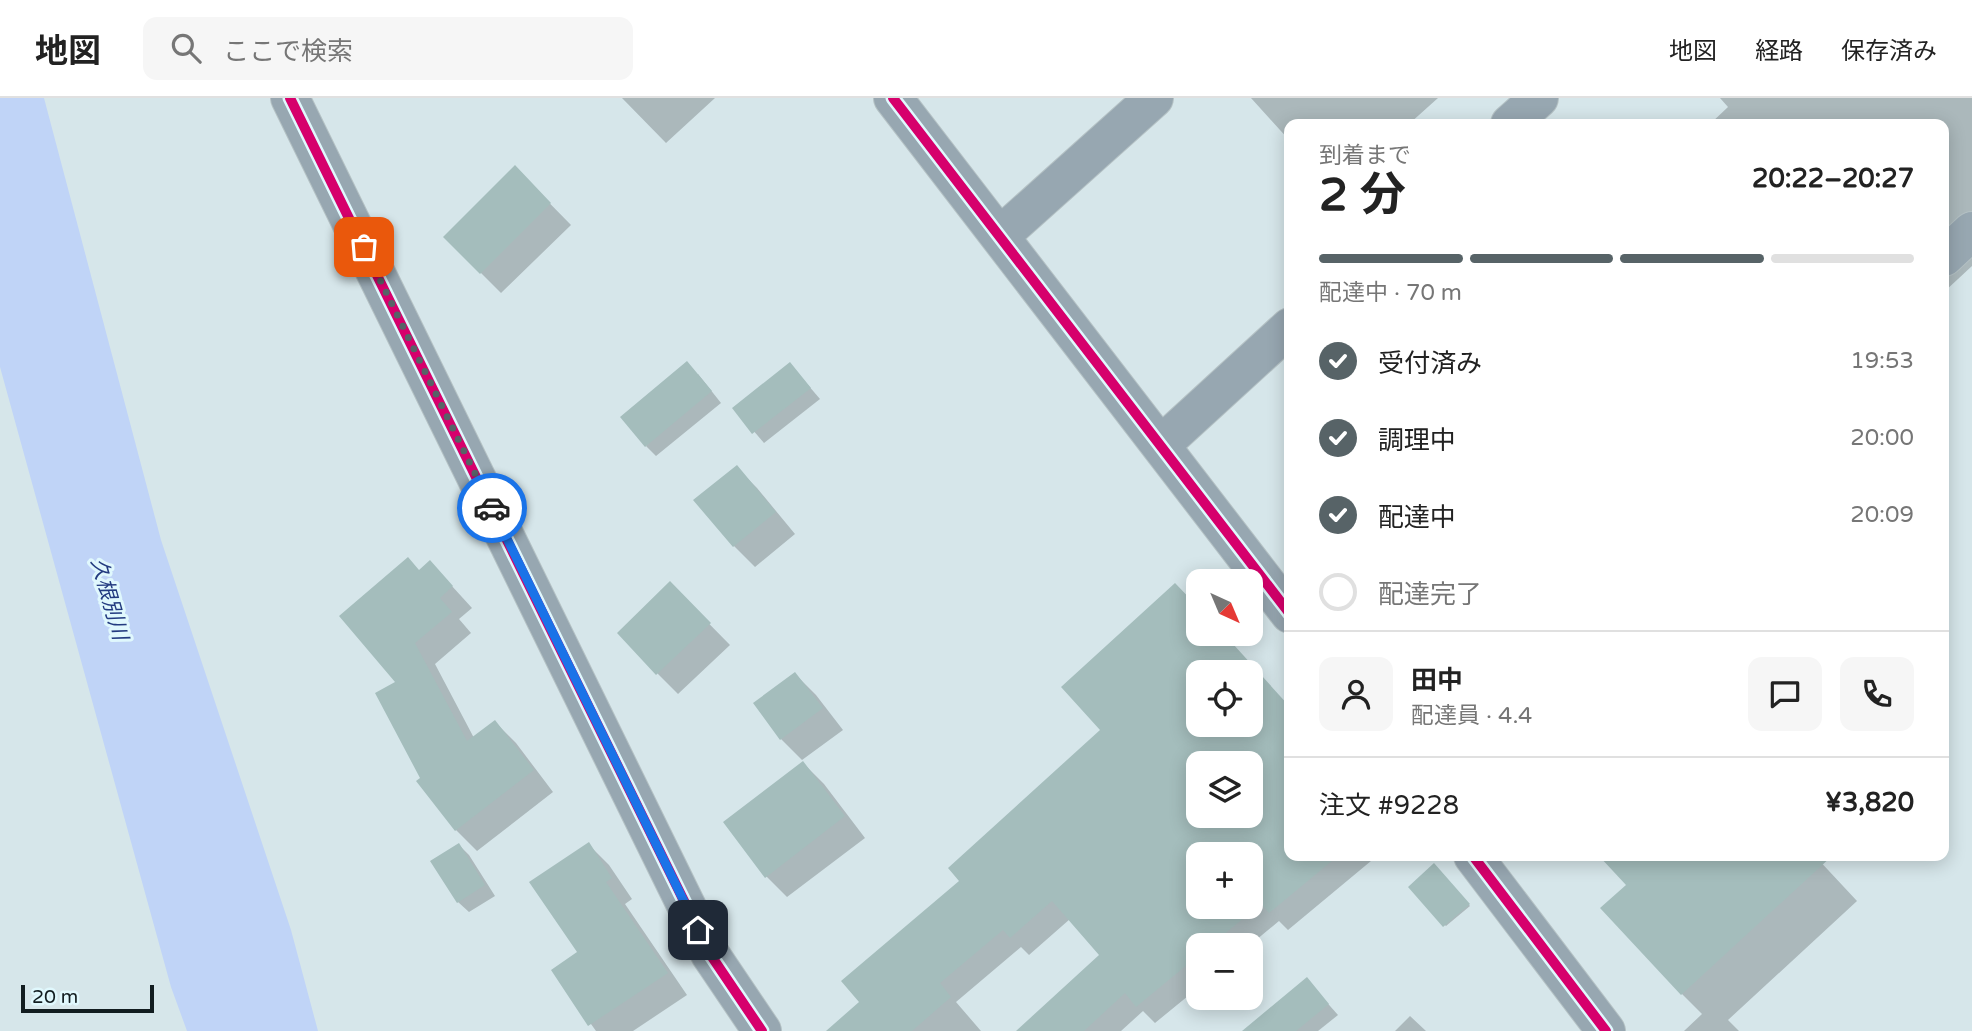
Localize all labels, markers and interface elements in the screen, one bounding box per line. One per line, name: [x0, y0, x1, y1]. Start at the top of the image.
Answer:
search box: [143, 17, 633, 80]
icon: search: [167, 29, 205, 67]
text: 地図: [35, 32, 101, 71]
text: ここで検索: [223, 36, 353, 67]
text: 地図: [1669, 37, 1717, 66]
text: 経路: [1755, 37, 1803, 66]
text: 保存済み: [1841, 37, 1937, 66]
text: 到着まで: [1319, 142, 1411, 170]
text: 20:22–20:27: [1752, 163, 1914, 194]
text: 2 分: [1319, 168, 1406, 223]
pin: [334, 217, 394, 277]
icon: bag: [345, 228, 383, 266]
text: 配達中 · 70 m: [1319, 279, 1462, 307]
icon: check: [1319, 342, 1357, 380]
text: 19:53: [1850, 347, 1914, 375]
text: 受付済み: [1378, 348, 1482, 379]
icon: check: [1319, 419, 1357, 457]
text: 20:00: [1850, 424, 1914, 452]
text: 調理中: [1378, 425, 1456, 456]
courier: [457, 473, 527, 543]
icon: car: [473, 489, 511, 527]
icon: check: [1319, 496, 1357, 534]
text: 20:09: [1850, 501, 1914, 529]
text: 配達中: [1378, 502, 1456, 533]
water label: 久根別川: [85, 555, 133, 645]
north arrow: [1186, 569, 1264, 646]
map controls: [1186, 569, 1263, 1010]
text: 配達完了: [1378, 579, 1482, 610]
button: person: [1319, 657, 1393, 731]
button: chat: [1748, 657, 1822, 731]
button: phone: [1840, 657, 1914, 731]
button: locate: [1186, 660, 1263, 737]
text: 田中: [1411, 665, 1463, 696]
text: 配達員 · 4.4: [1411, 702, 1532, 730]
button: layers: [1186, 751, 1263, 828]
text: ¥3,820: [1825, 787, 1914, 818]
text: 注文 #9228: [1319, 790, 1459, 821]
button: +: [1186, 842, 1263, 919]
pin: [668, 900, 728, 960]
icon: home: [679, 911, 717, 949]
button: −: [1186, 933, 1263, 1010]
scale bar: [21, 982, 154, 1014]
text: 20 m: [32, 986, 78, 1008]

